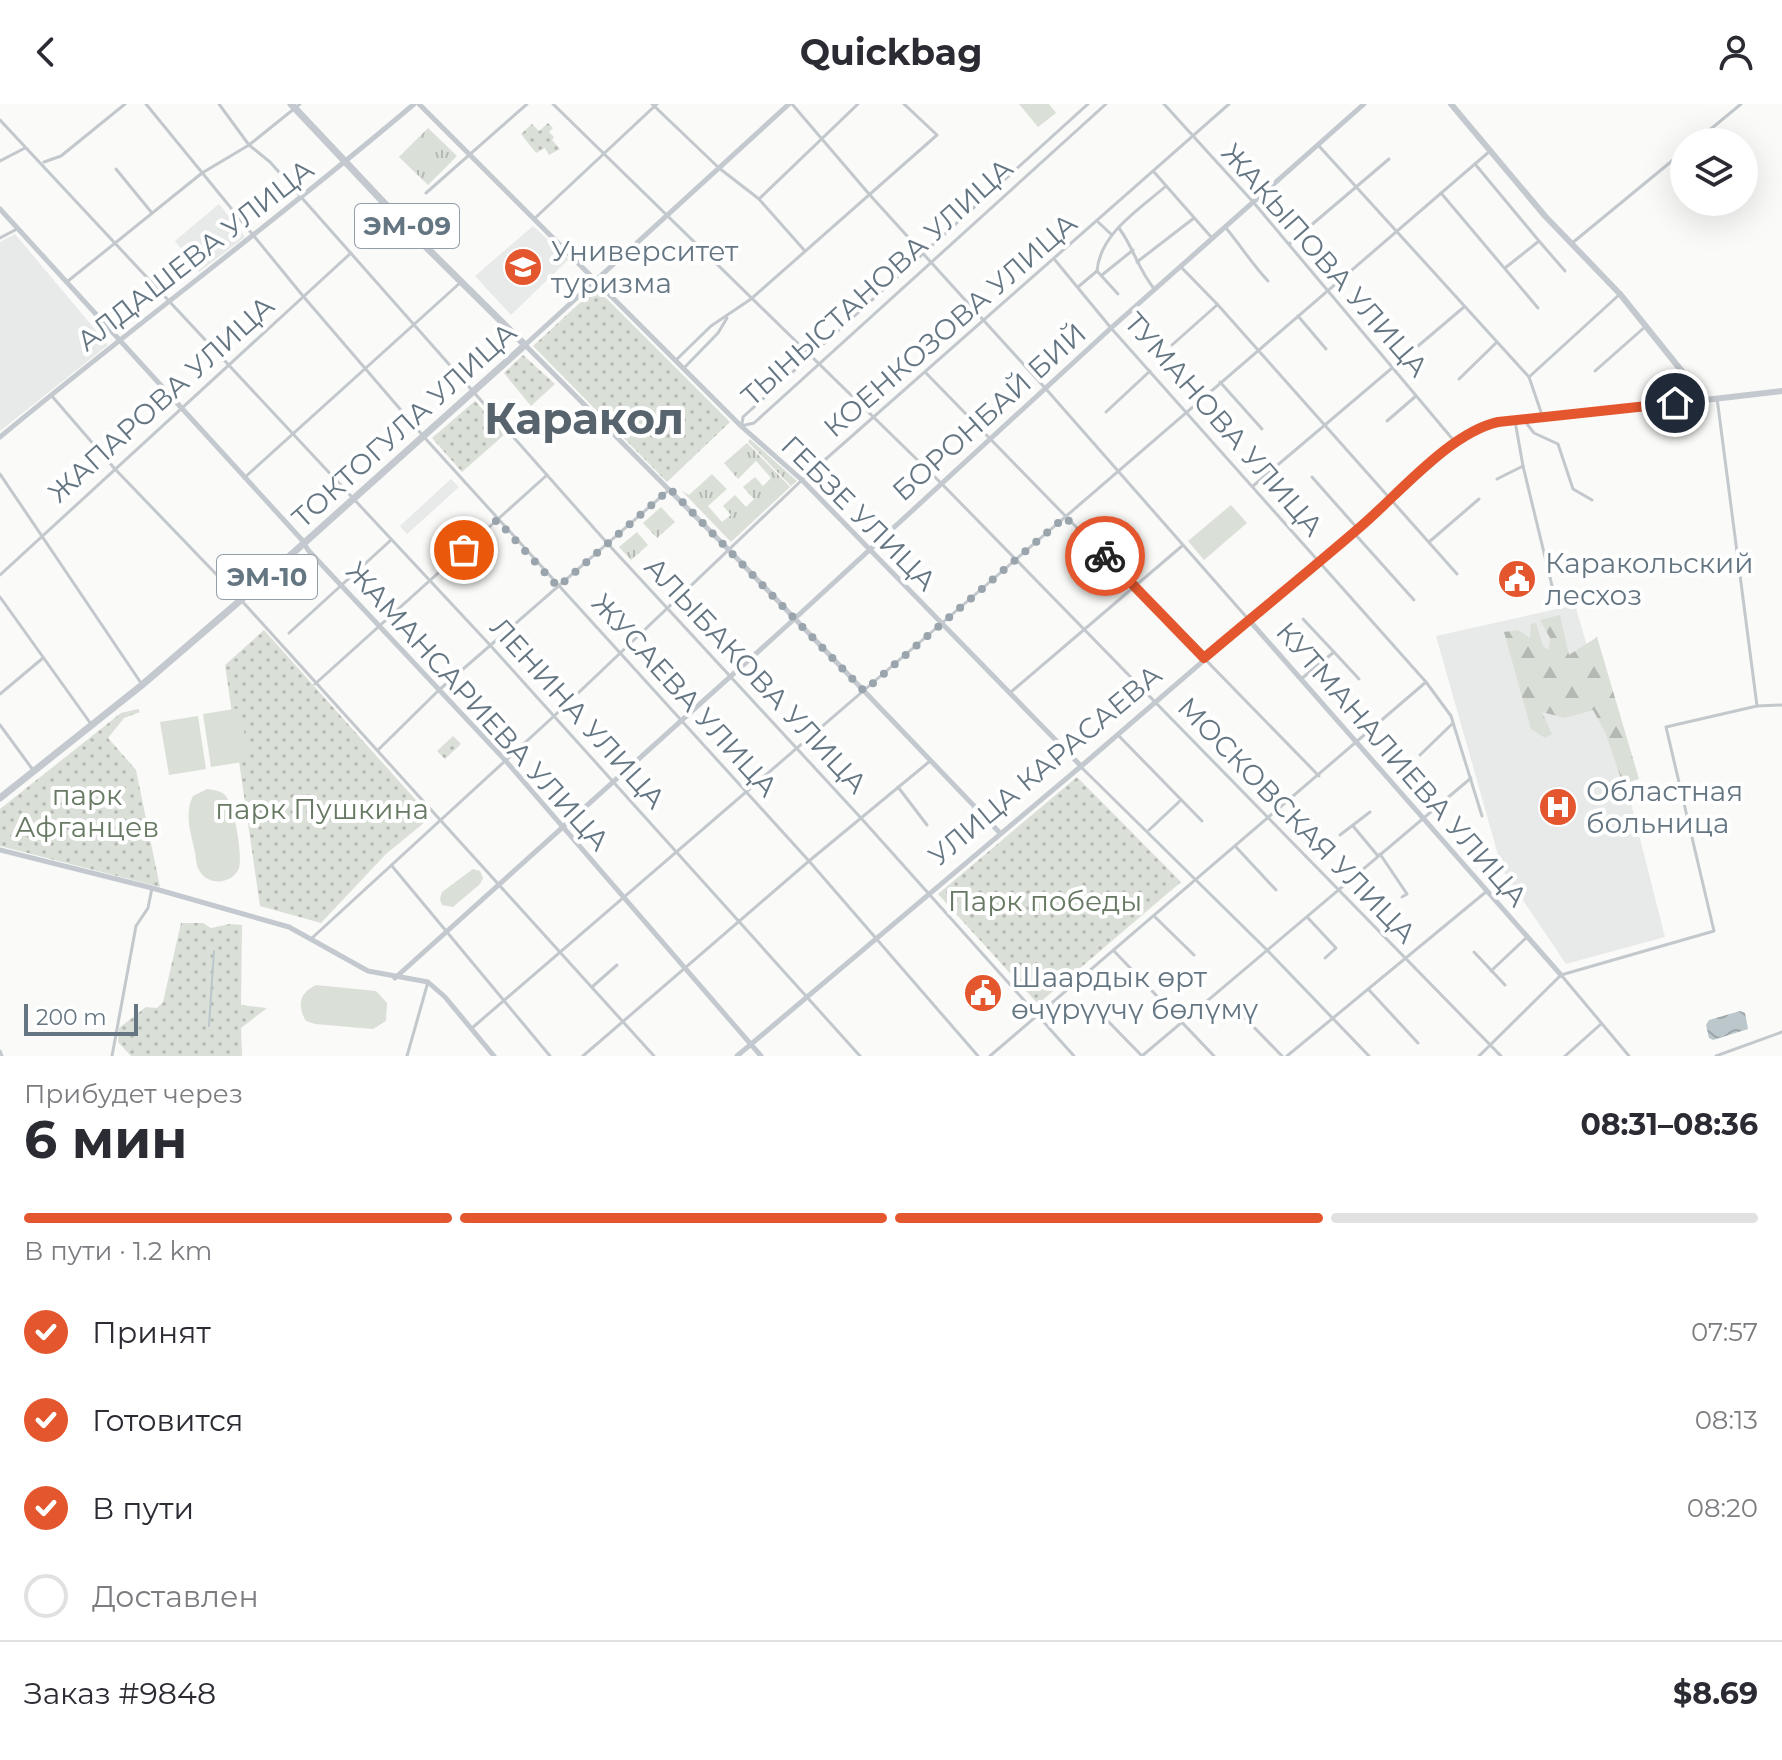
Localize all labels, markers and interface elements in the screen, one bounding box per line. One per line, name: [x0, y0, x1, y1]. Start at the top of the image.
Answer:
icon: back: [24, 30, 68, 74]
text: Quickbag: [800, 30, 982, 74]
icon: person: [1714, 30, 1758, 74]
map controls: [1670, 128, 1758, 216]
button: layers: [1670, 128, 1758, 216]
street label: ЖАКЫПОВА УЛИЦА: [1214, 136, 1436, 384]
street label: ТЫНЫСТАНОВА УЛИЦА: [734, 151, 1020, 413]
street label: АЛДАШЕВА УЛИЦА: [70, 152, 320, 358]
road number: ЭМ-09: [355, 204, 459, 248]
street label: КОЕНКОЗОВА УЛИЦА: [817, 206, 1084, 444]
place label: Университет туризма: [551, 234, 739, 300]
school or university icon: Университет туризма: [502, 246, 544, 288]
street label: ЖАПАРОВА УЛИЦА: [41, 288, 281, 509]
street label: ТУМАНОВА УЛИЦА: [1118, 305, 1331, 543]
street label: ТОКТОГУЛА УЛИЦА: [285, 315, 523, 535]
street label: БОРОНБАЙ БИЙ: [885, 316, 1093, 508]
pin: [1641, 369, 1709, 437]
icon: home: [1653, 381, 1697, 425]
district label: Каракол: [484, 391, 684, 445]
street label: ГЕБЗЕ УЛИЦА: [774, 428, 944, 598]
pin: [430, 516, 498, 584]
courier: [1065, 516, 1145, 596]
icon: bag: [442, 528, 486, 572]
icon: bike: [1083, 534, 1127, 578]
place label: Каракольский лесхоз: [1545, 546, 1754, 612]
street label: АЛЫБАКОВА УЛИЦА: [638, 550, 874, 800]
road number: ЭМ-10: [217, 555, 317, 599]
street label: ЖАМАНСАРИЕВА УЛИЦА: [339, 555, 617, 858]
public building icon: Каракольский лесхоз: [1496, 558, 1538, 600]
street label: ЖУСАЕВА УЛИЦА: [585, 586, 785, 804]
street label: ЛЕНИНА УЛИЦА: [483, 611, 673, 816]
street label: КУТМАНАЛИЕВА УЛИЦА: [1269, 615, 1535, 913]
street label: УЛИЦА КАРАСАЕВА: [921, 657, 1169, 873]
street label: МОСКОВСКАЯ УЛИЦА: [1171, 690, 1423, 950]
place label: Областная больница: [1586, 774, 1743, 840]
park label: парк Афганцев: [15, 778, 159, 844]
hospital icon: Областная больница: [1537, 786, 1579, 828]
park label: парк Пушкина: [215, 792, 429, 826]
park label: Парк победы: [948, 884, 1142, 918]
place label: Шаардык өрт өчүрүүчү бөлүмү: [1011, 960, 1259, 1026]
public building icon: Шаардык өрт өчүрүүчү бөлүмү: [962, 972, 1004, 1014]
scale bar: [24, 1000, 138, 1036]
text: 200 m: [36, 1004, 107, 1031]
text: Прибудет через: [24, 1078, 243, 1110]
text: 08:31–08:36: [1580, 1106, 1758, 1143]
text: 6 мин: [24, 1108, 187, 1171]
text: В пути · 1.2 km: [24, 1235, 212, 1267]
icon: check: [24, 1310, 68, 1354]
text: Принят: [92, 1314, 211, 1351]
text: 07:57: [1691, 1316, 1758, 1348]
icon: check: [24, 1398, 68, 1442]
text: Готовится: [92, 1402, 244, 1439]
text: 08:13: [1695, 1404, 1758, 1436]
icon: check: [24, 1486, 68, 1530]
text: В пути: [92, 1490, 194, 1527]
text: 08:20: [1687, 1492, 1758, 1524]
text: Доставлен: [92, 1578, 259, 1615]
text: Заказ #9848: [24, 1675, 216, 1712]
text: $8.69: [1673, 1675, 1758, 1712]

